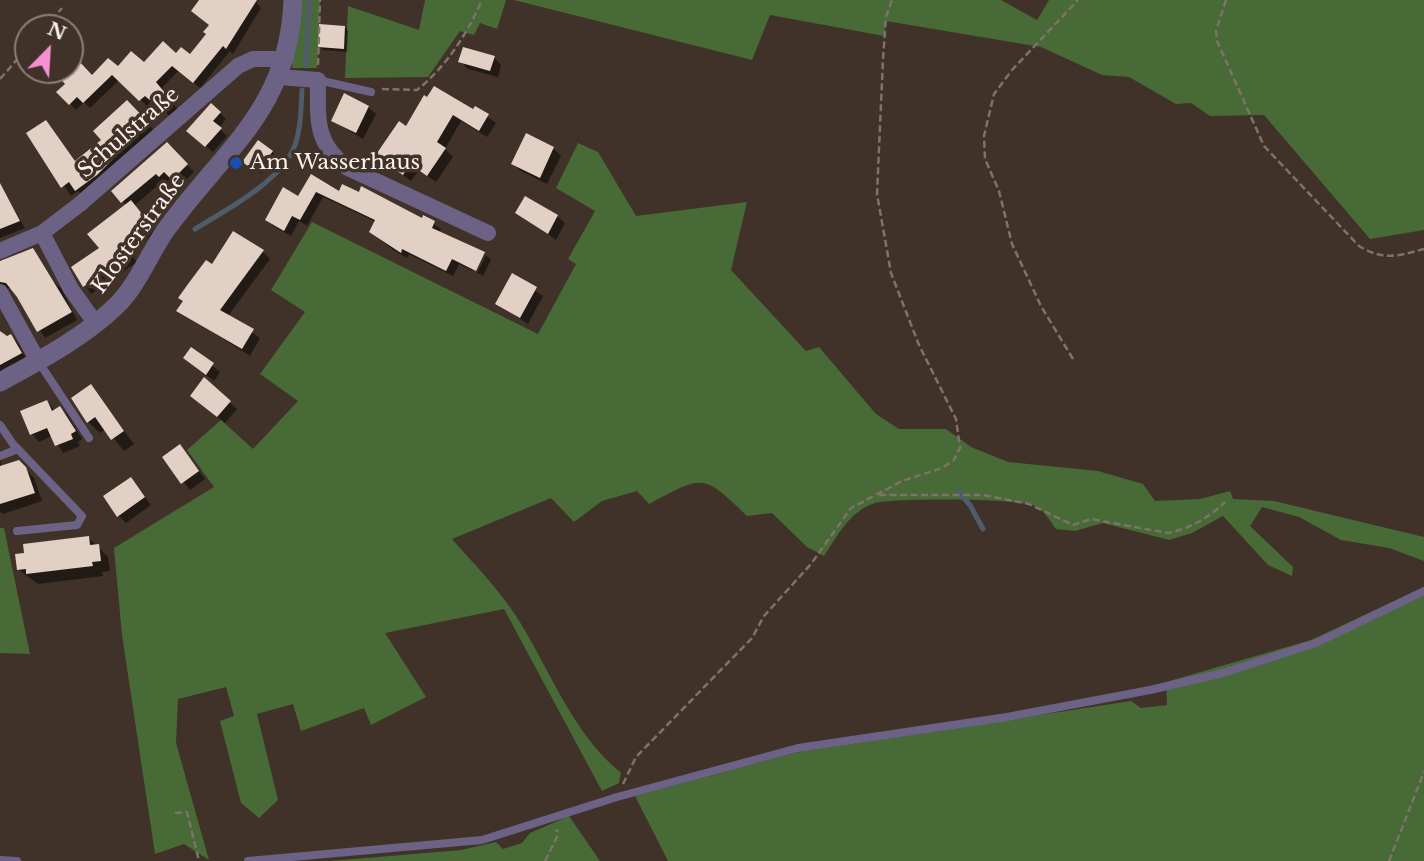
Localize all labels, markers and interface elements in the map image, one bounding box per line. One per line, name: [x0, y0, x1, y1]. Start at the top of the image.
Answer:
north arrow: [14, 14, 84, 84]
text: N: [44, 17, 70, 45]
street label: Schulstraße: [73, 82, 185, 184]
place label: Am Wasserhaus: [250, 150, 420, 176]
marker: Am Wasserhaus: [228, 155, 244, 171]
street label: Klosterstraße: [87, 169, 191, 299]

